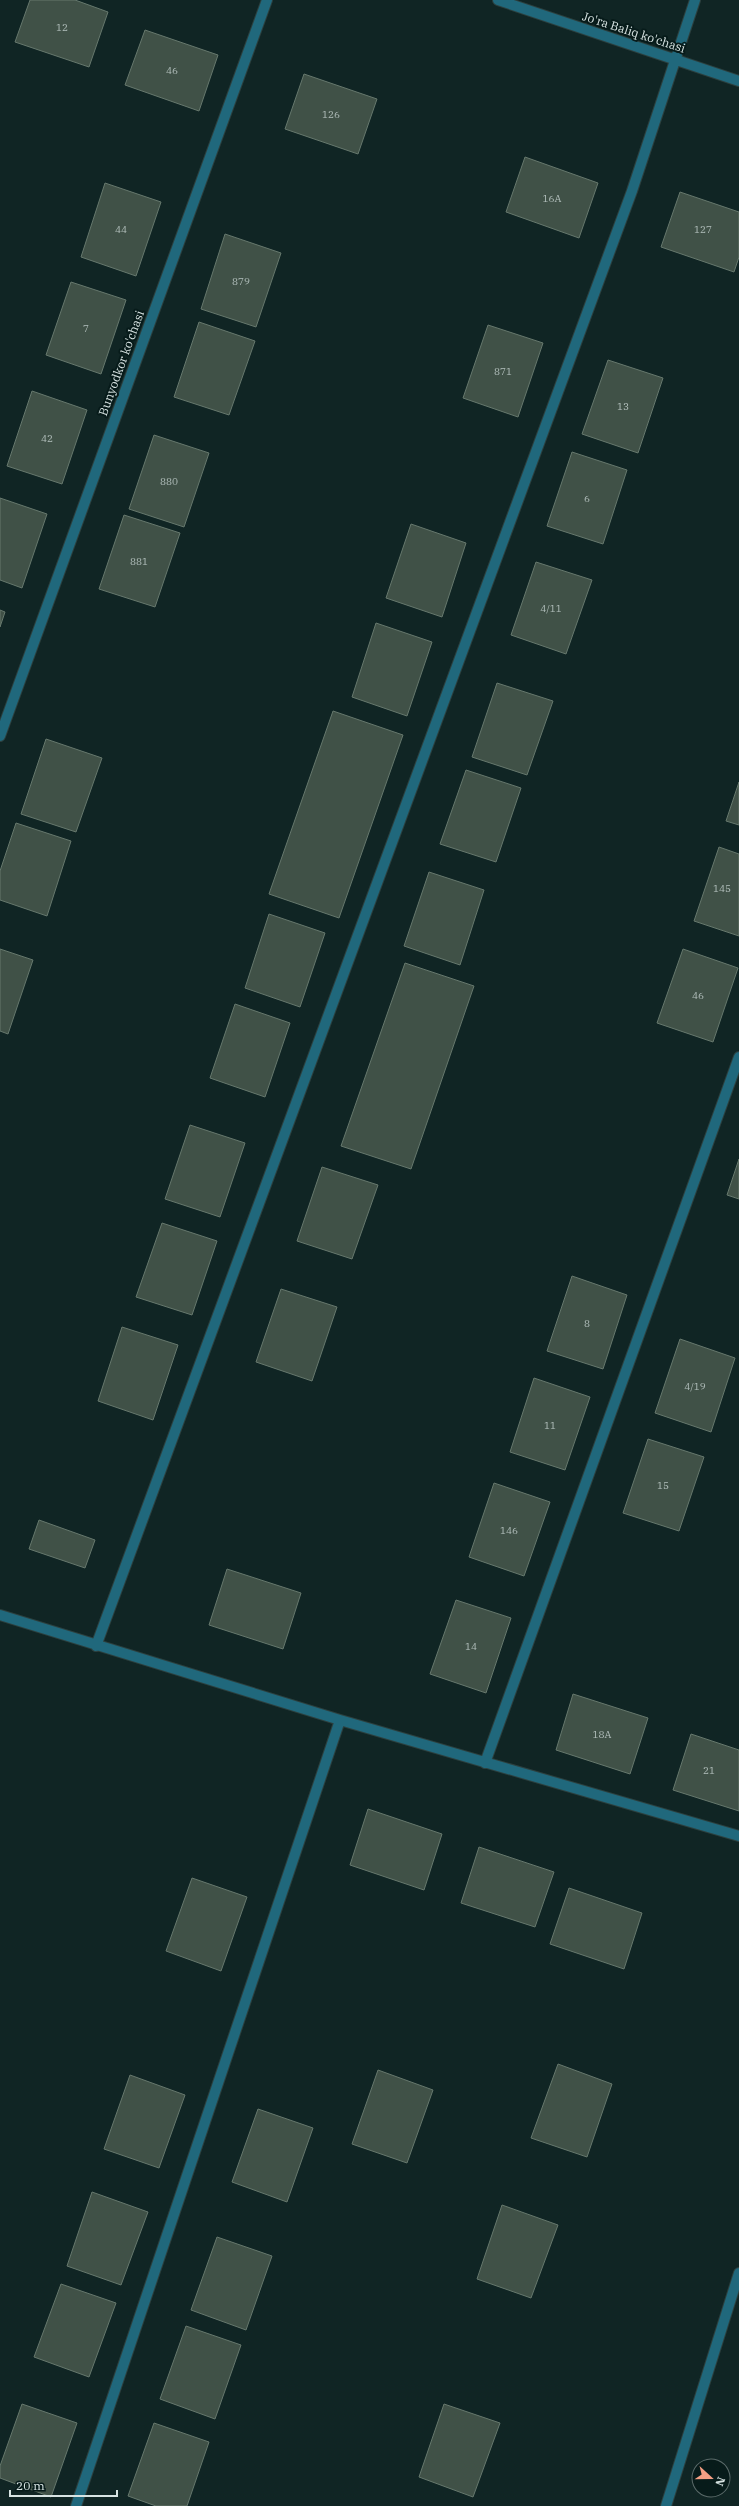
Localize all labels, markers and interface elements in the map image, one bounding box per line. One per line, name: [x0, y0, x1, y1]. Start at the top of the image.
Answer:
street label: Jo'ra Baliq ko'chasi: [581, 8, 688, 56]
house number: 12: [56, 21, 68, 34]
house number: 46: [166, 64, 178, 77]
house number: 126: [322, 108, 340, 121]
house number: 16A: [543, 192, 562, 205]
house number: 44: [115, 223, 127, 236]
house number: 127: [694, 223, 712, 236]
house number: 879: [232, 275, 250, 288]
street label: Bunyodkor ko'chasi: [95, 308, 147, 418]
house number: 7: [83, 322, 89, 335]
house number: 871: [494, 365, 512, 378]
house number: 13: [617, 400, 629, 413]
house number: 42: [41, 432, 53, 445]
house number: 880: [160, 475, 178, 488]
house number: 6: [584, 492, 590, 505]
house number: 881: [130, 555, 148, 568]
house number: 4/11: [540, 602, 562, 615]
house number: 145: [713, 882, 731, 895]
house number: 46: [692, 989, 704, 1002]
house number: 8: [584, 1317, 590, 1330]
house number: 4/19: [684, 1380, 706, 1393]
house number: 11: [544, 1419, 556, 1432]
house number: 15: [657, 1479, 669, 1492]
house number: 146: [500, 1524, 518, 1537]
house number: 14: [465, 1640, 477, 1653]
house number: 18A: [593, 1728, 612, 1741]
house number: 21: [703, 1764, 715, 1777]
north arrow: [691, 2458, 731, 2498]
scale bar: [10, 2472, 117, 2498]
text: N: [712, 2475, 728, 2488]
text: 20 m: [16, 2478, 45, 2493]

